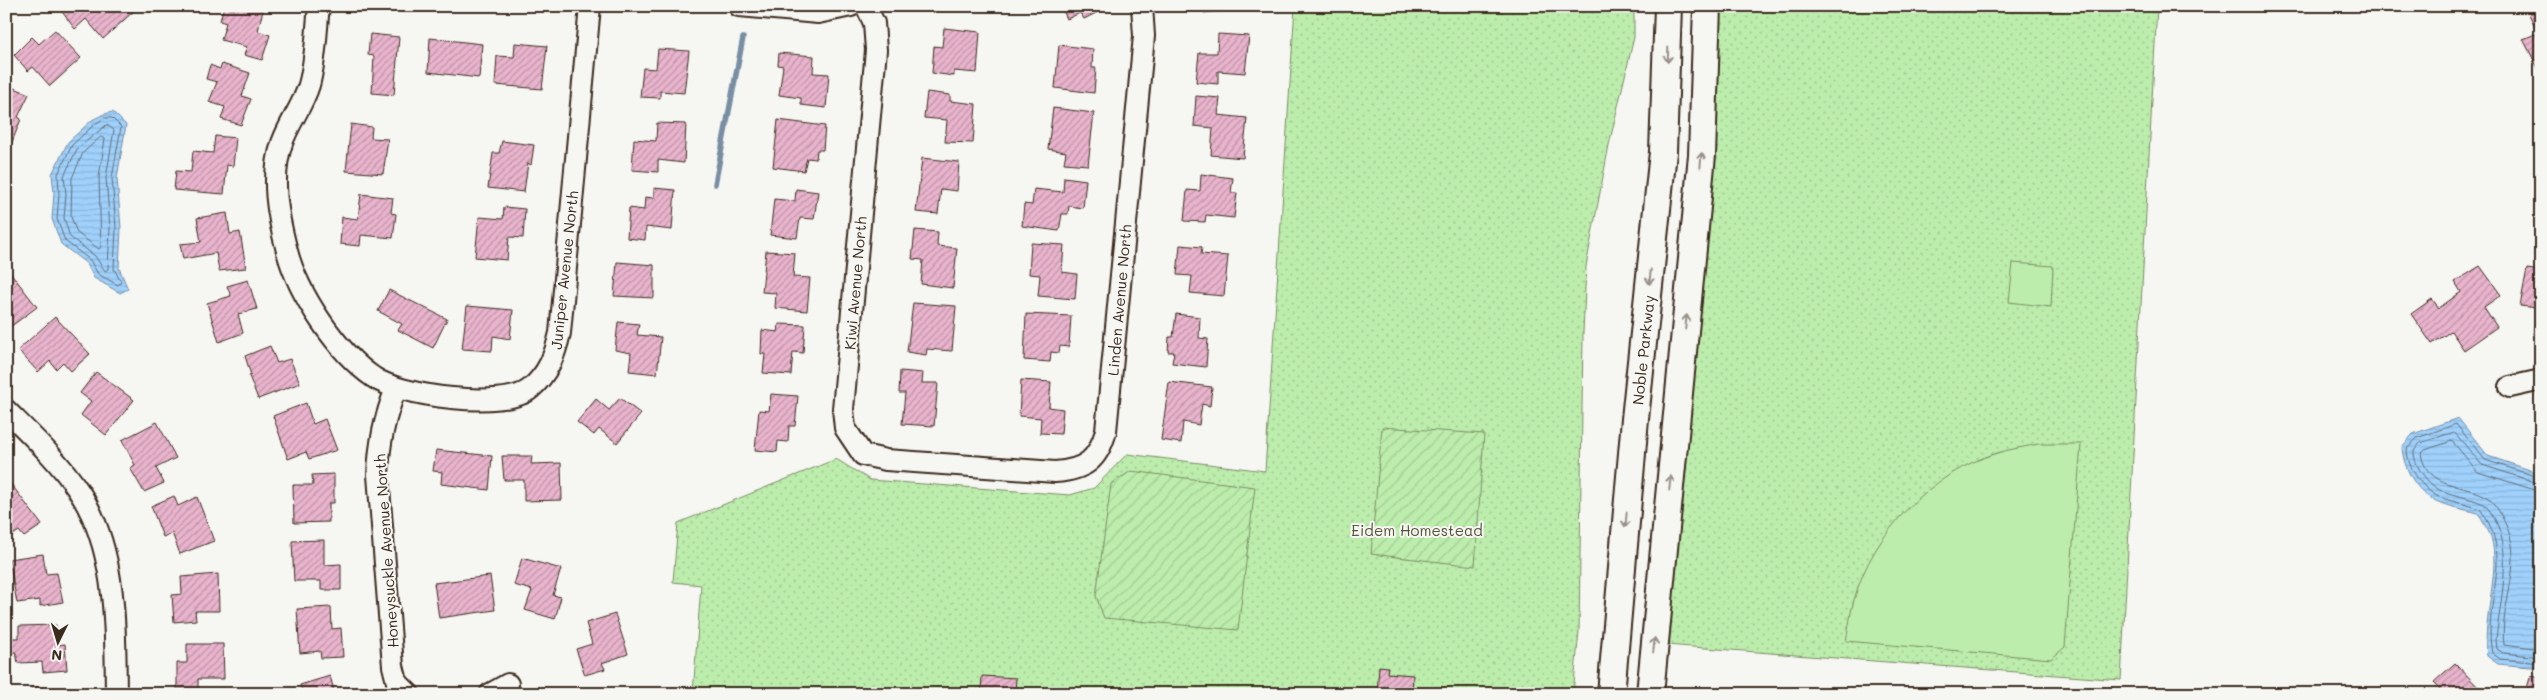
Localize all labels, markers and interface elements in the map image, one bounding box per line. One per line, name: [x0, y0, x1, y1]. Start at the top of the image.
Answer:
one-way arrow: [1663, 46, 1673, 63]
one-way arrow: [1697, 152, 1706, 168]
street label: Juniper Avenue North: [546, 190, 582, 350]
street label: Kiwi Avenue North: [839, 215, 871, 351]
street label: Linden Avenue North: [1102, 223, 1136, 377]
one-way arrow: [1646, 268, 1655, 284]
street label: Noble Parkway: [1627, 294, 1659, 406]
one-way arrow: [1681, 314, 1691, 330]
street label: Honeysuckle Avenue North: [369, 453, 403, 649]
one-way arrow: [1665, 476, 1675, 492]
one-way arrow: [1621, 512, 1631, 528]
park label: Eidem Homestead: [1351, 520, 1483, 540]
north arrow: [32, 618, 82, 668]
one-way arrow: [1650, 638, 1659, 654]
text: N: [51, 646, 63, 665]

